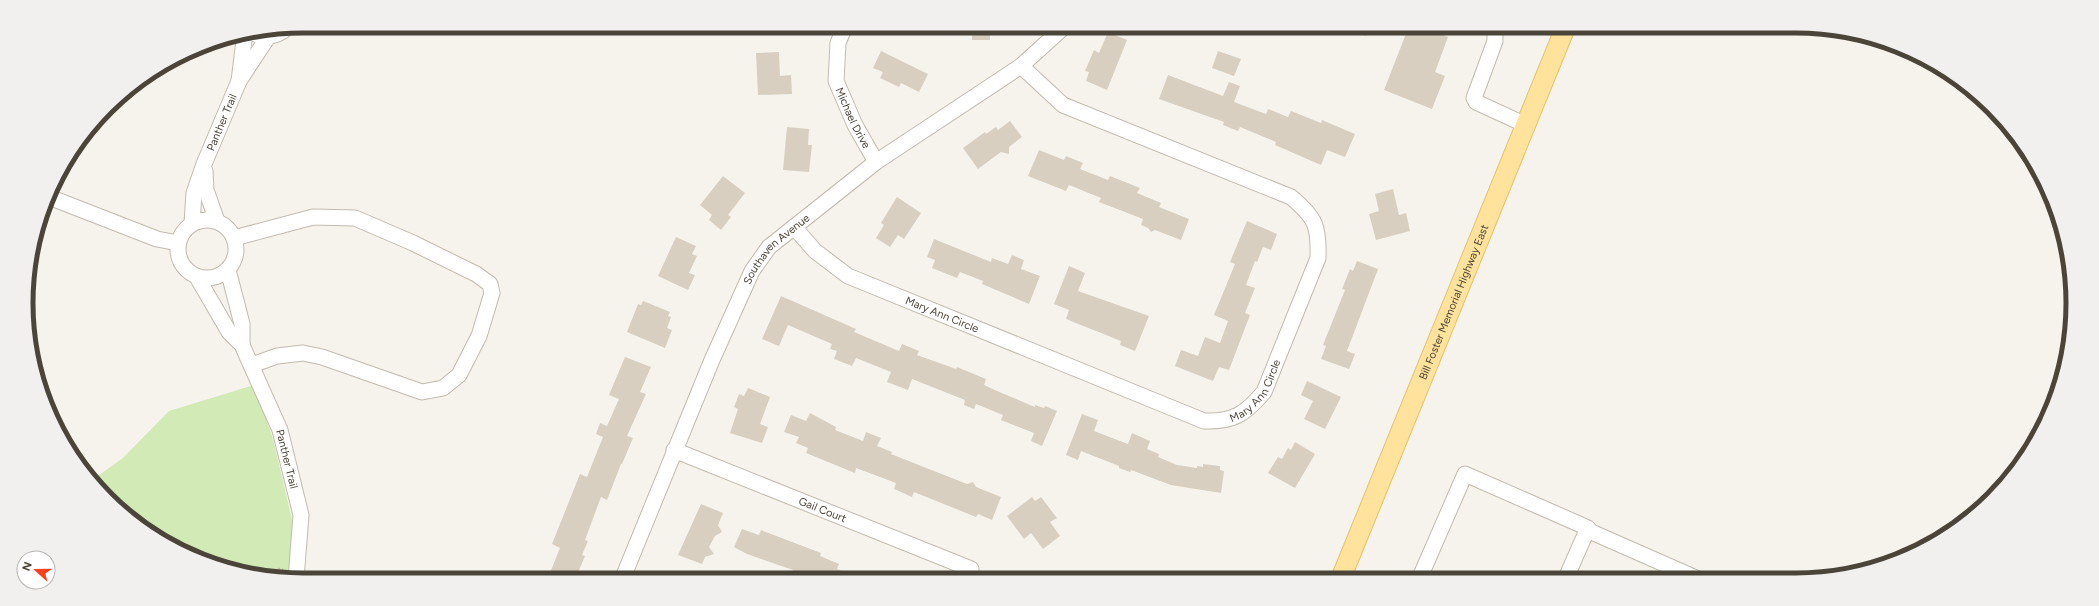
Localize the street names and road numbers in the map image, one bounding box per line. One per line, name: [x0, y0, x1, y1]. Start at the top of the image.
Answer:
street label: Michael Drive: [833, 85, 873, 151]
street label: Panther Trail: [204, 92, 240, 153]
street label: Southaven Avenue: [741, 211, 812, 286]
street label: Bill Foster Memorial Highway East: [1417, 223, 1491, 382]
street label: Mary Ann Circle: [903, 294, 981, 336]
street label: Mary Ann Circle: [1228, 358, 1283, 425]
street label: Panther Trail: [273, 428, 300, 490]
street label: Gail Court: [797, 495, 848, 525]

